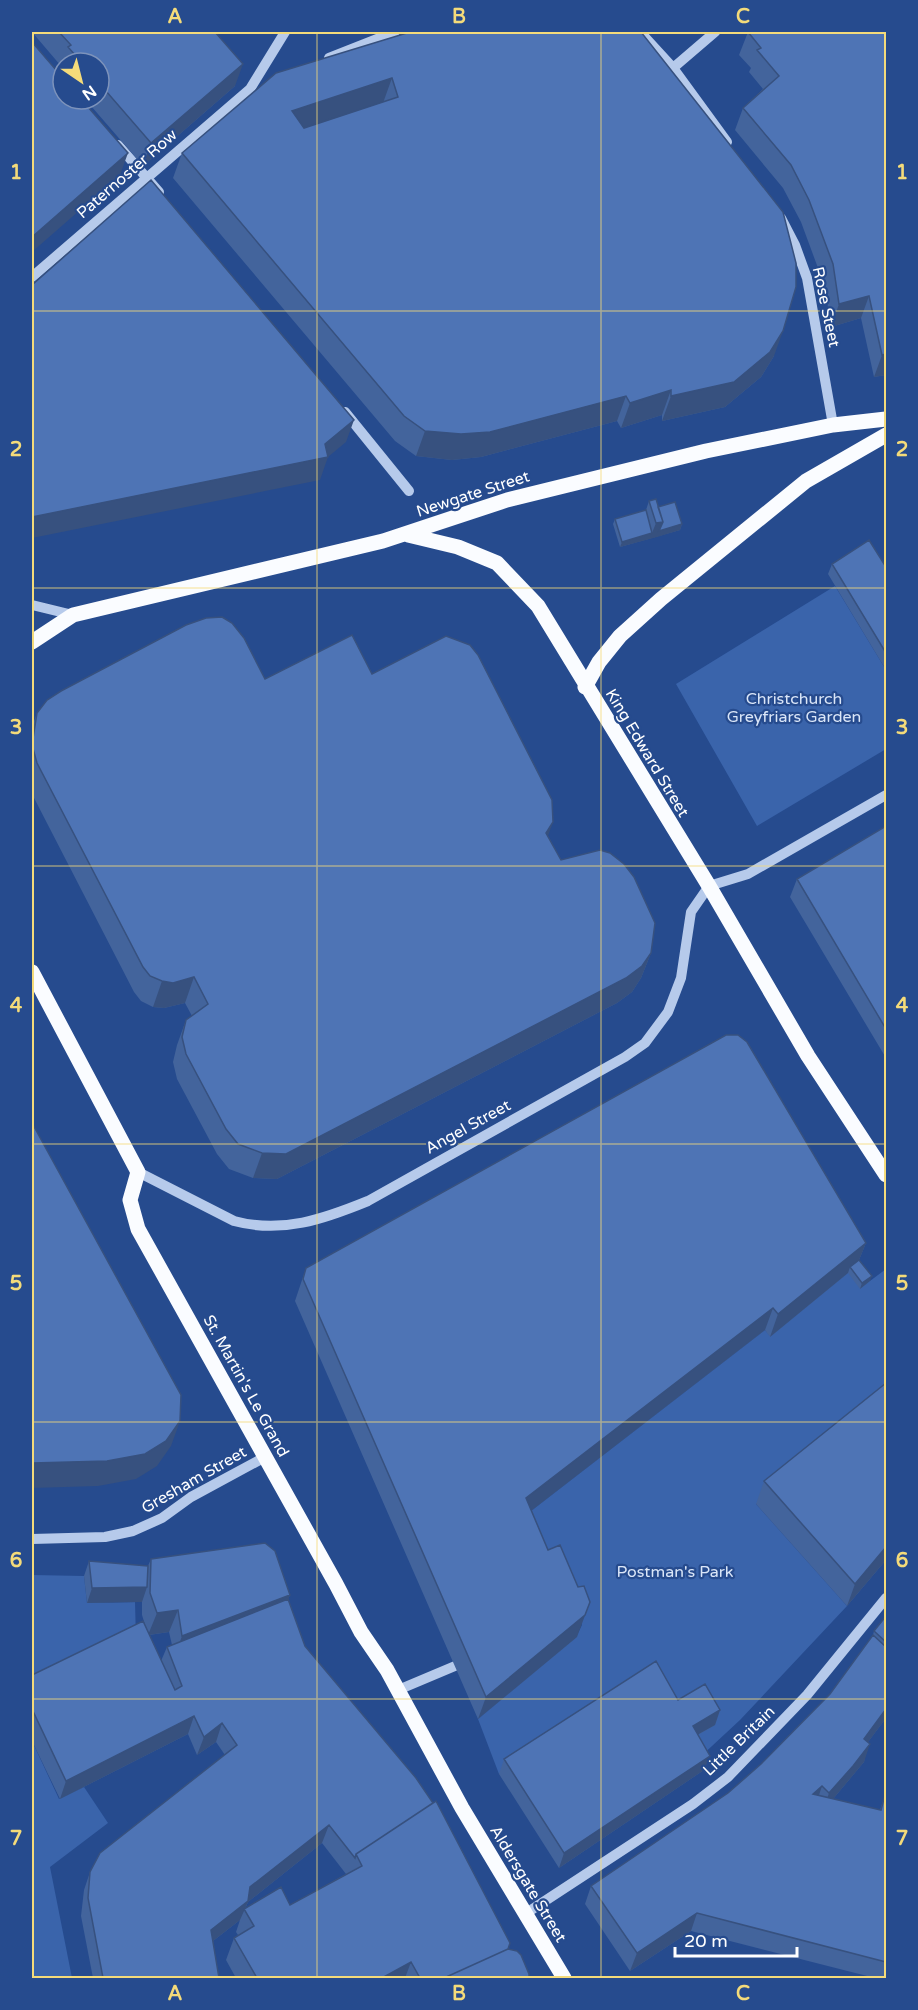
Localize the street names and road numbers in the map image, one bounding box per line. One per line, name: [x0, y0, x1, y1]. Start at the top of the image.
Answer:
street label: Paternoster Row: [73, 125, 182, 223]
street label: Rose Steet: [808, 265, 844, 349]
street label: Newgate Street: [414, 466, 532, 522]
street label: King Edward Street: [601, 685, 693, 821]
street label: Angel Street: [422, 1095, 514, 1159]
street label: St. Martin's Le Grand: [199, 1312, 293, 1460]
street label: Gresham Street: [138, 1442, 250, 1518]
street label: Little Britain: [699, 1702, 779, 1780]
street label: Aldersgate Street: [485, 1822, 571, 1946]

